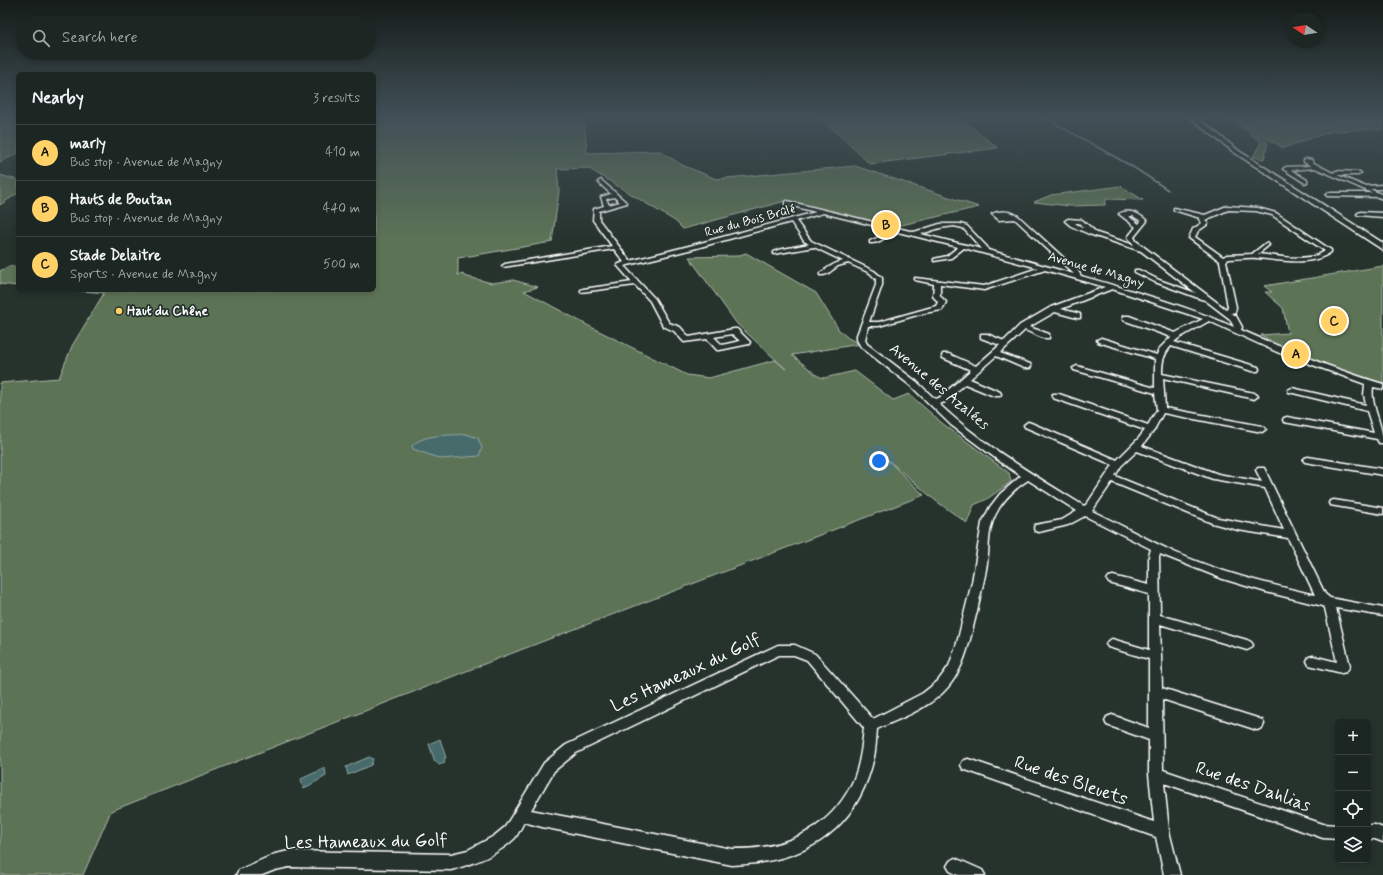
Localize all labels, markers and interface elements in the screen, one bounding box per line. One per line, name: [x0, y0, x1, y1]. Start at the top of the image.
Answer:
north arrow: [1287, 12, 1323, 48]
search box: [16, 16, 376, 60]
icon: search: [30, 27, 52, 49]
text: Search here: [62, 28, 138, 48]
text: Nearby: [32, 87, 84, 109]
text: 3 results: [313, 90, 360, 107]
text: marly: [70, 134, 106, 154]
text: A: [41, 144, 49, 161]
text: 410 m: [325, 144, 360, 161]
text: Bus stop · Avenue de Magny: [70, 154, 222, 171]
text: Hauts de Boutan: [70, 190, 172, 210]
text: B: [41, 200, 49, 217]
text: 440 m: [323, 200, 360, 217]
street label: Rue du Bois Brûlé: [703, 201, 797, 241]
text: Bus stop · Avenue de Magny: [70, 210, 222, 227]
pin: B: [873, 210, 899, 240]
text: Stade Delaitre: [70, 246, 161, 266]
street label: Avenue de Magny: [1046, 248, 1146, 293]
text: C: [40, 256, 50, 273]
text: 500 m: [323, 256, 360, 273]
text: Sports · Avenue de Magny: [70, 266, 217, 283]
place label: Haut du Chêne: [127, 303, 209, 320]
marker: Haut du Chêne: [114, 306, 124, 316]
pin: C: [1321, 306, 1347, 336]
street label: Avenue des Azalées: [885, 339, 994, 435]
pin: A: [1283, 339, 1309, 369]
your location: [869, 451, 889, 471]
street label: Les Hameaux du Golf: [607, 628, 765, 718]
map controls: [1335, 719, 1371, 863]
button: +: [1335, 719, 1371, 755]
street label: Rue des Bleuets: [1011, 750, 1131, 812]
button: −: [1335, 755, 1371, 791]
street label: Rue des Dahlias: [1192, 756, 1314, 818]
button: locate: [1335, 791, 1371, 827]
button: layers: [1335, 827, 1371, 863]
street label: Les Hameaux du Golf: [284, 829, 448, 855]

